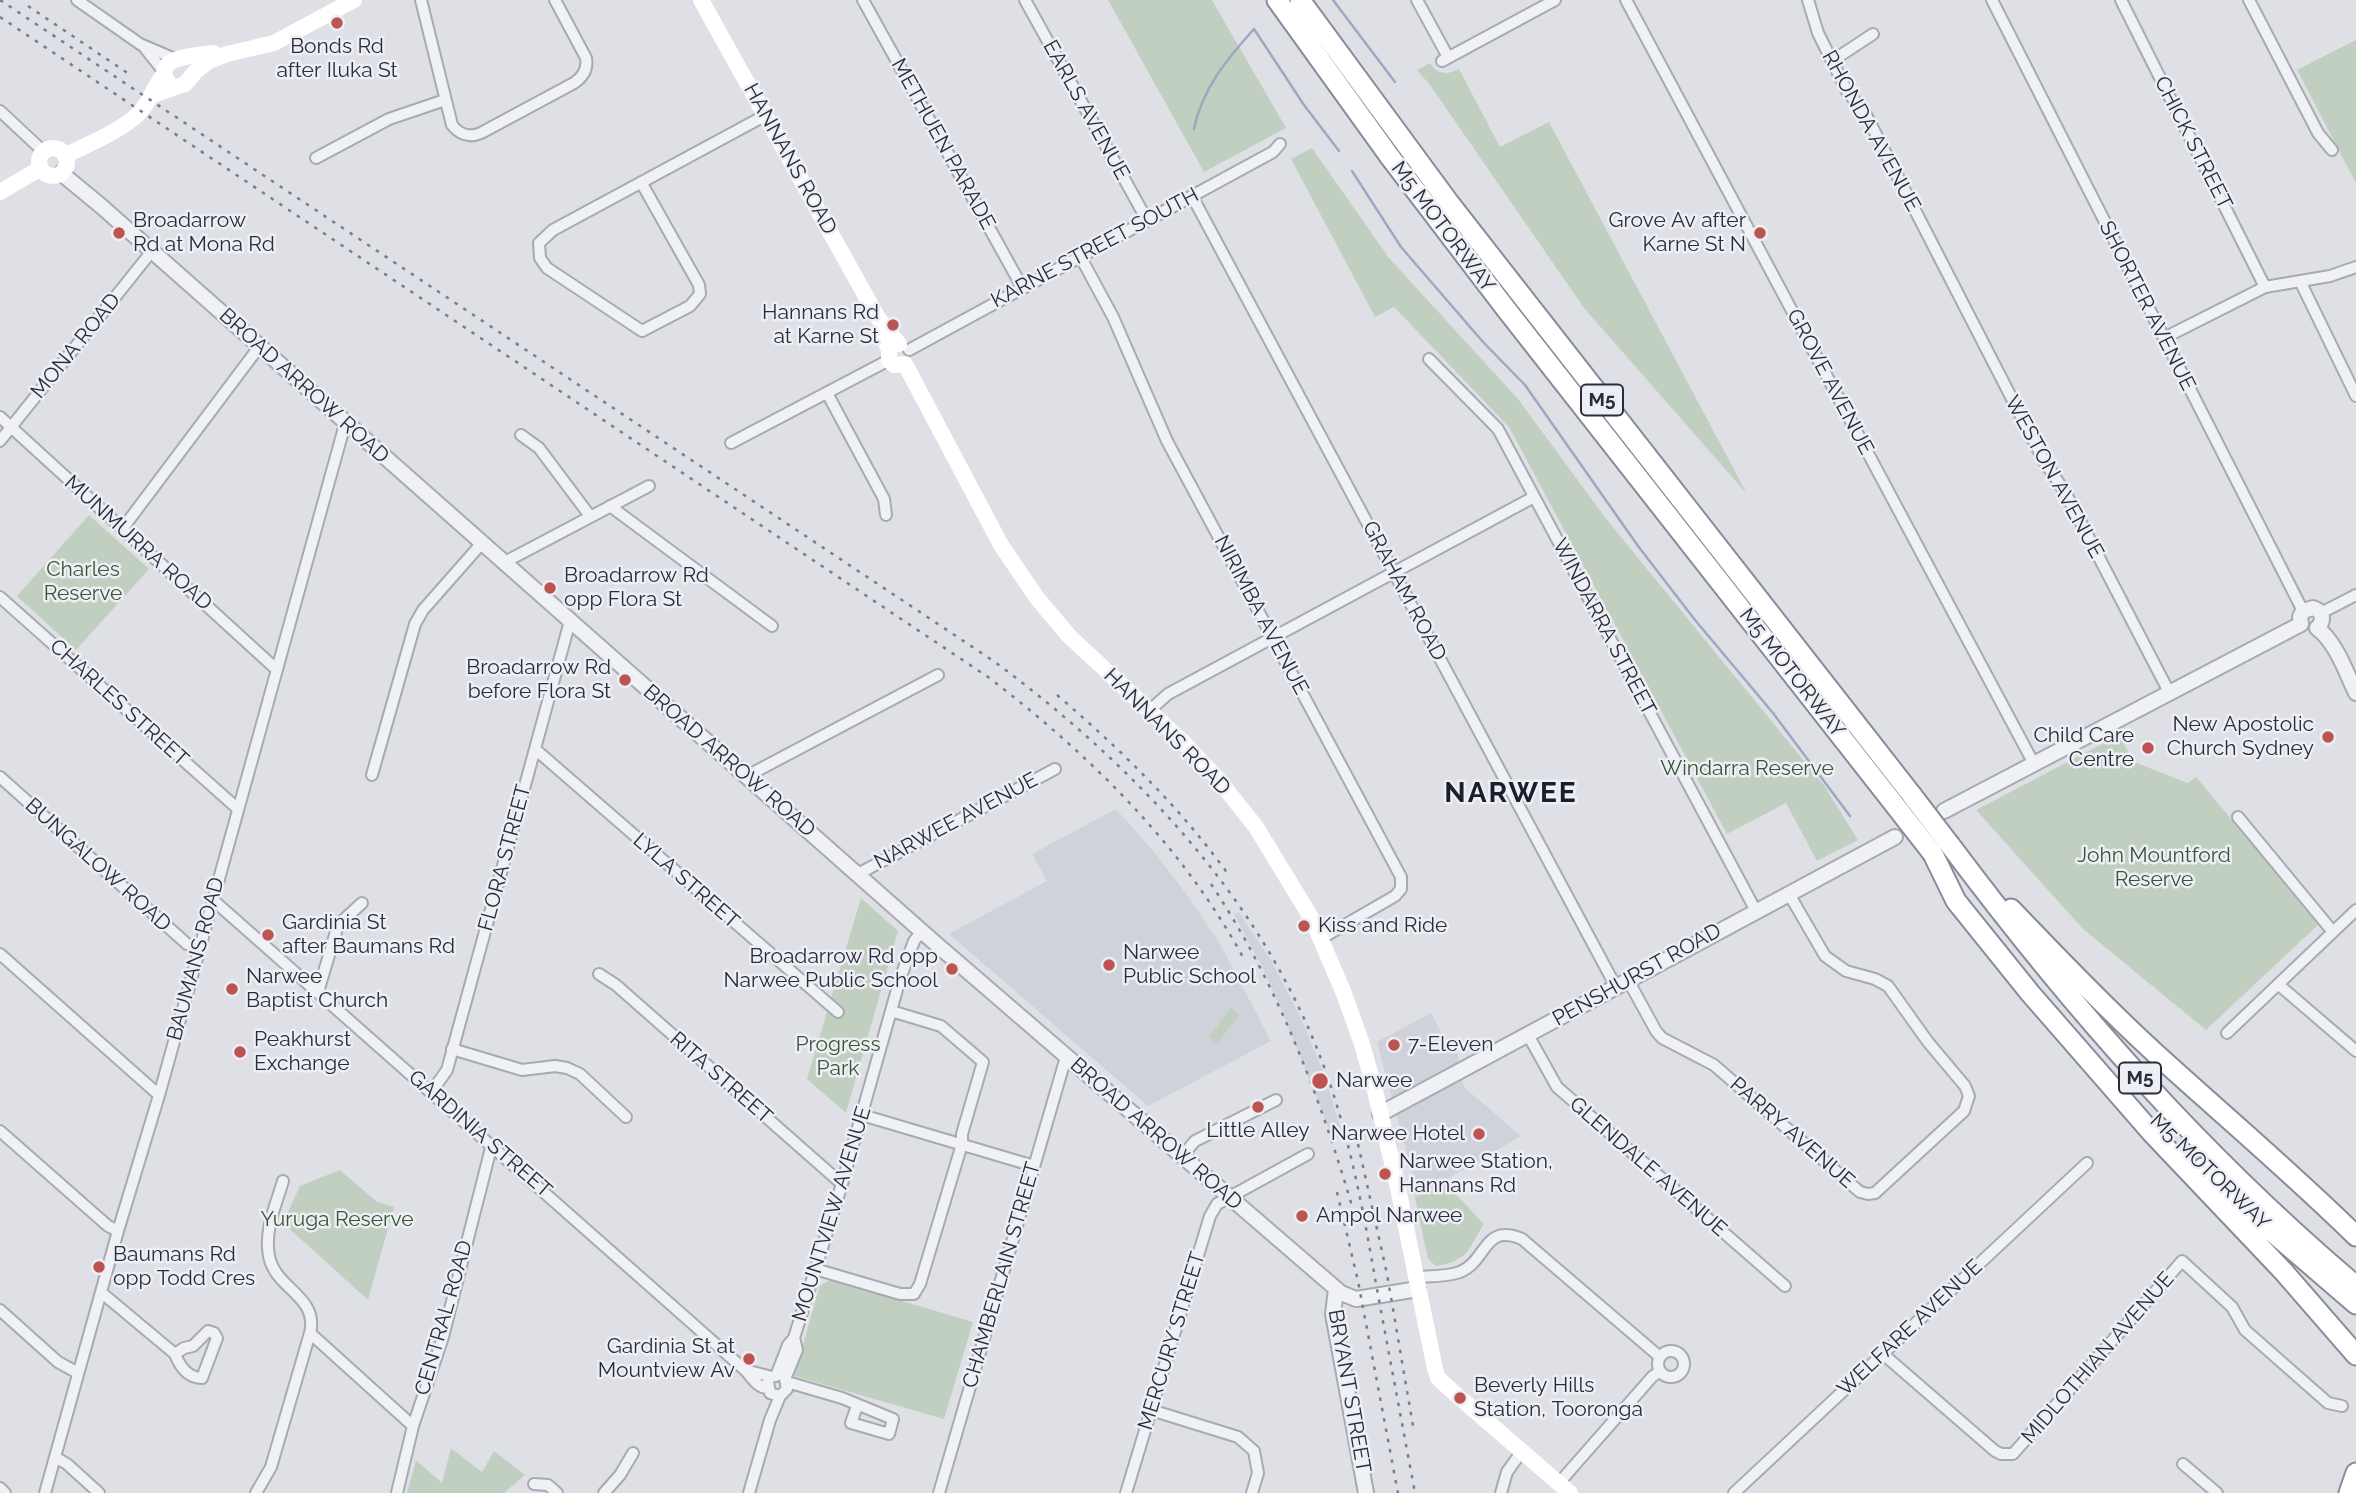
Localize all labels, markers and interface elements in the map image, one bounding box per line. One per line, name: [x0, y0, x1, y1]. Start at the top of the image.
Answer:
marker: Bonds Rd after Iluka St: [329, 15, 345, 31]
place label: Bonds Rd after Iluka St: [276, 34, 398, 84]
street label: EARLS AVENUE: [1037, 36, 1135, 184]
street label: RHONDA AVENUE: [1816, 46, 1926, 216]
street label: METHUEN PARADE: [886, 54, 1000, 234]
street label: CHICK STREET: [2149, 72, 2237, 214]
street label: HANNANS ROAD: [738, 79, 842, 239]
street label: M5 MOTORWAY: [1386, 157, 1500, 297]
street label: KARNE STREET SOUTH: [987, 183, 1203, 313]
place label: Broadarrow Rd at Mona Rd: [133, 208, 275, 258]
place label: Grove Av after Karne St N: [1608, 208, 1746, 258]
street label: SHORTER AVENUE: [2093, 217, 2201, 395]
marker: Broadarrow Rd at Mona Rd: [111, 225, 127, 241]
marker: Grove Av after Karne St N: [1752, 225, 1768, 241]
street label: MONA ROAD: [26, 288, 126, 404]
place label: Hannans Rd at Karne St: [762, 300, 879, 350]
street label: BROAD ARROW ROAD: [214, 303, 394, 469]
street label: GROVE AVENUE: [1781, 305, 1879, 459]
marker: Hannans Rd at Karne St: [885, 317, 901, 333]
road number: M5: [1581, 384, 1623, 416]
street label: WESTON AVENUE: [1999, 391, 2109, 563]
street label: MUNMURRA ROAD: [59, 470, 217, 616]
street label: GRAHAM ROAD: [1357, 517, 1451, 665]
street label: NIRIMBA AVENUE: [1208, 531, 1314, 699]
street label: WINDARRA STREET: [1547, 534, 1661, 720]
park label: Charles Reserve: [44, 557, 122, 607]
place label: Broadarrow Rd opp Flora St: [564, 563, 709, 613]
marker: Broadarrow Rd opp Flora St: [542, 580, 558, 596]
street label: M5 MOTORWAY: [1734, 603, 1850, 743]
street label: CHARLES STREET: [44, 634, 194, 772]
place label: Broadarrow Rd before Flora St: [466, 655, 611, 705]
street label: HANNANS ROAD: [1098, 663, 1236, 801]
marker: Broadarrow Rd before Flora St: [617, 672, 633, 688]
street label: BROAD ARROW ROAD: [638, 679, 820, 843]
place label: New Apostolic Church Sydney: [2167, 712, 2314, 762]
place label: Child Care Centre: [2033, 723, 2134, 773]
marker: New Apostolic Church Sydney: [2320, 729, 2336, 745]
marker: Child Care Centre: [2140, 740, 2156, 756]
park label: Windarra Reserve: [1660, 756, 1834, 782]
street label: NARWEE AVENUE: [870, 767, 1042, 875]
district label: NARWEE: [1445, 777, 1577, 811]
street label: FLORA STREET: [473, 782, 537, 934]
street label: BUNGALOW ROAD: [20, 793, 176, 937]
street label: LYLA STREET: [628, 828, 744, 934]
park label: John Mountford Reserve: [2077, 843, 2231, 893]
street label: BAUMANS ROAD: [162, 875, 230, 1043]
place label: Gardinia St after Baumans Rd: [282, 910, 455, 960]
place label: Kiss and Ride: [1318, 913, 1447, 939]
marker: Kiss and Ride: [1296, 918, 1312, 934]
street label: PENSHURST ROAD: [1548, 918, 1726, 1032]
marker: Gardinia St after Baumans Rd: [260, 927, 276, 943]
place label: Narwee Public School: [1123, 940, 1256, 990]
place label: Broadarrow Rd opp Narwee Public School: [723, 944, 938, 994]
marker: Narwee Public School: [1101, 957, 1117, 973]
marker: Broadarrow Rd opp Narwee Public School: [944, 961, 960, 977]
place label: Narwee Baptist Church: [246, 964, 388, 1014]
marker: Narwee Baptist Church: [224, 981, 240, 997]
place label: Peakhurst Exchange: [254, 1027, 351, 1077]
street label: RITA STREET: [665, 1027, 777, 1129]
park label: Progress Park: [795, 1032, 881, 1082]
place label: 7-Eleven: [1408, 1032, 1493, 1058]
marker: 7-Eleven: [1386, 1037, 1402, 1053]
marker: Peakhurst Exchange: [232, 1044, 248, 1060]
street label: BROAD ARROW ROAD: [1065, 1052, 1247, 1216]
road number: M5: [2119, 1062, 2161, 1094]
street label: GARDINIA STREET: [403, 1065, 557, 1203]
place label: Narwee: [1336, 1068, 1412, 1094]
marker: Narwee: [1310, 1071, 1330, 1091]
street label: PARRY AVENUE: [1725, 1072, 1859, 1194]
street label: GLENDALE AVENUE: [1564, 1092, 1732, 1242]
marker: Little Alley: [1250, 1099, 1266, 1115]
street label: MOUNTVIEW AVENUE: [787, 1103, 877, 1325]
street label: M5 MOTORWAY: [2145, 1108, 2275, 1236]
place label: Little Alley: [1206, 1118, 1310, 1144]
place label: Narwee Hotel: [1331, 1121, 1465, 1147]
marker: Narwee Hotel: [1471, 1126, 1487, 1142]
place label: Narwee Station, Hannans Rd: [1399, 1149, 1553, 1199]
street label: CHAMBERLAIN STREET: [958, 1159, 1046, 1391]
marker: Narwee Station, Hannans Rd: [1377, 1166, 1393, 1182]
place label: Ampol Narwee: [1316, 1203, 1462, 1229]
park label: Yuruga Reserve: [260, 1207, 414, 1233]
marker: Ampol Narwee: [1294, 1208, 1310, 1224]
street label: CENTRAL ROAD: [410, 1238, 478, 1398]
place label: Baumans Rd opp Todd Cres: [113, 1242, 255, 1292]
street label: MERCURY STREET: [1133, 1249, 1211, 1433]
street label: WELFARE AVENUE: [1832, 1254, 1988, 1402]
marker: Baumans Rd opp Todd Cres: [91, 1259, 107, 1275]
street label: MIDLOTHIAN AVENUE: [2016, 1267, 2180, 1449]
street label: BRYANT STREET: [1322, 1307, 1376, 1475]
place label: Gardinia St at Mountview Av: [598, 1334, 735, 1384]
marker: Gardinia St at Mountview Av: [741, 1351, 757, 1367]
place label: Beverly Hills Station, Tooronga: [1474, 1373, 1643, 1423]
marker: Beverly Hills Station, Tooronga: [1452, 1390, 1468, 1406]

